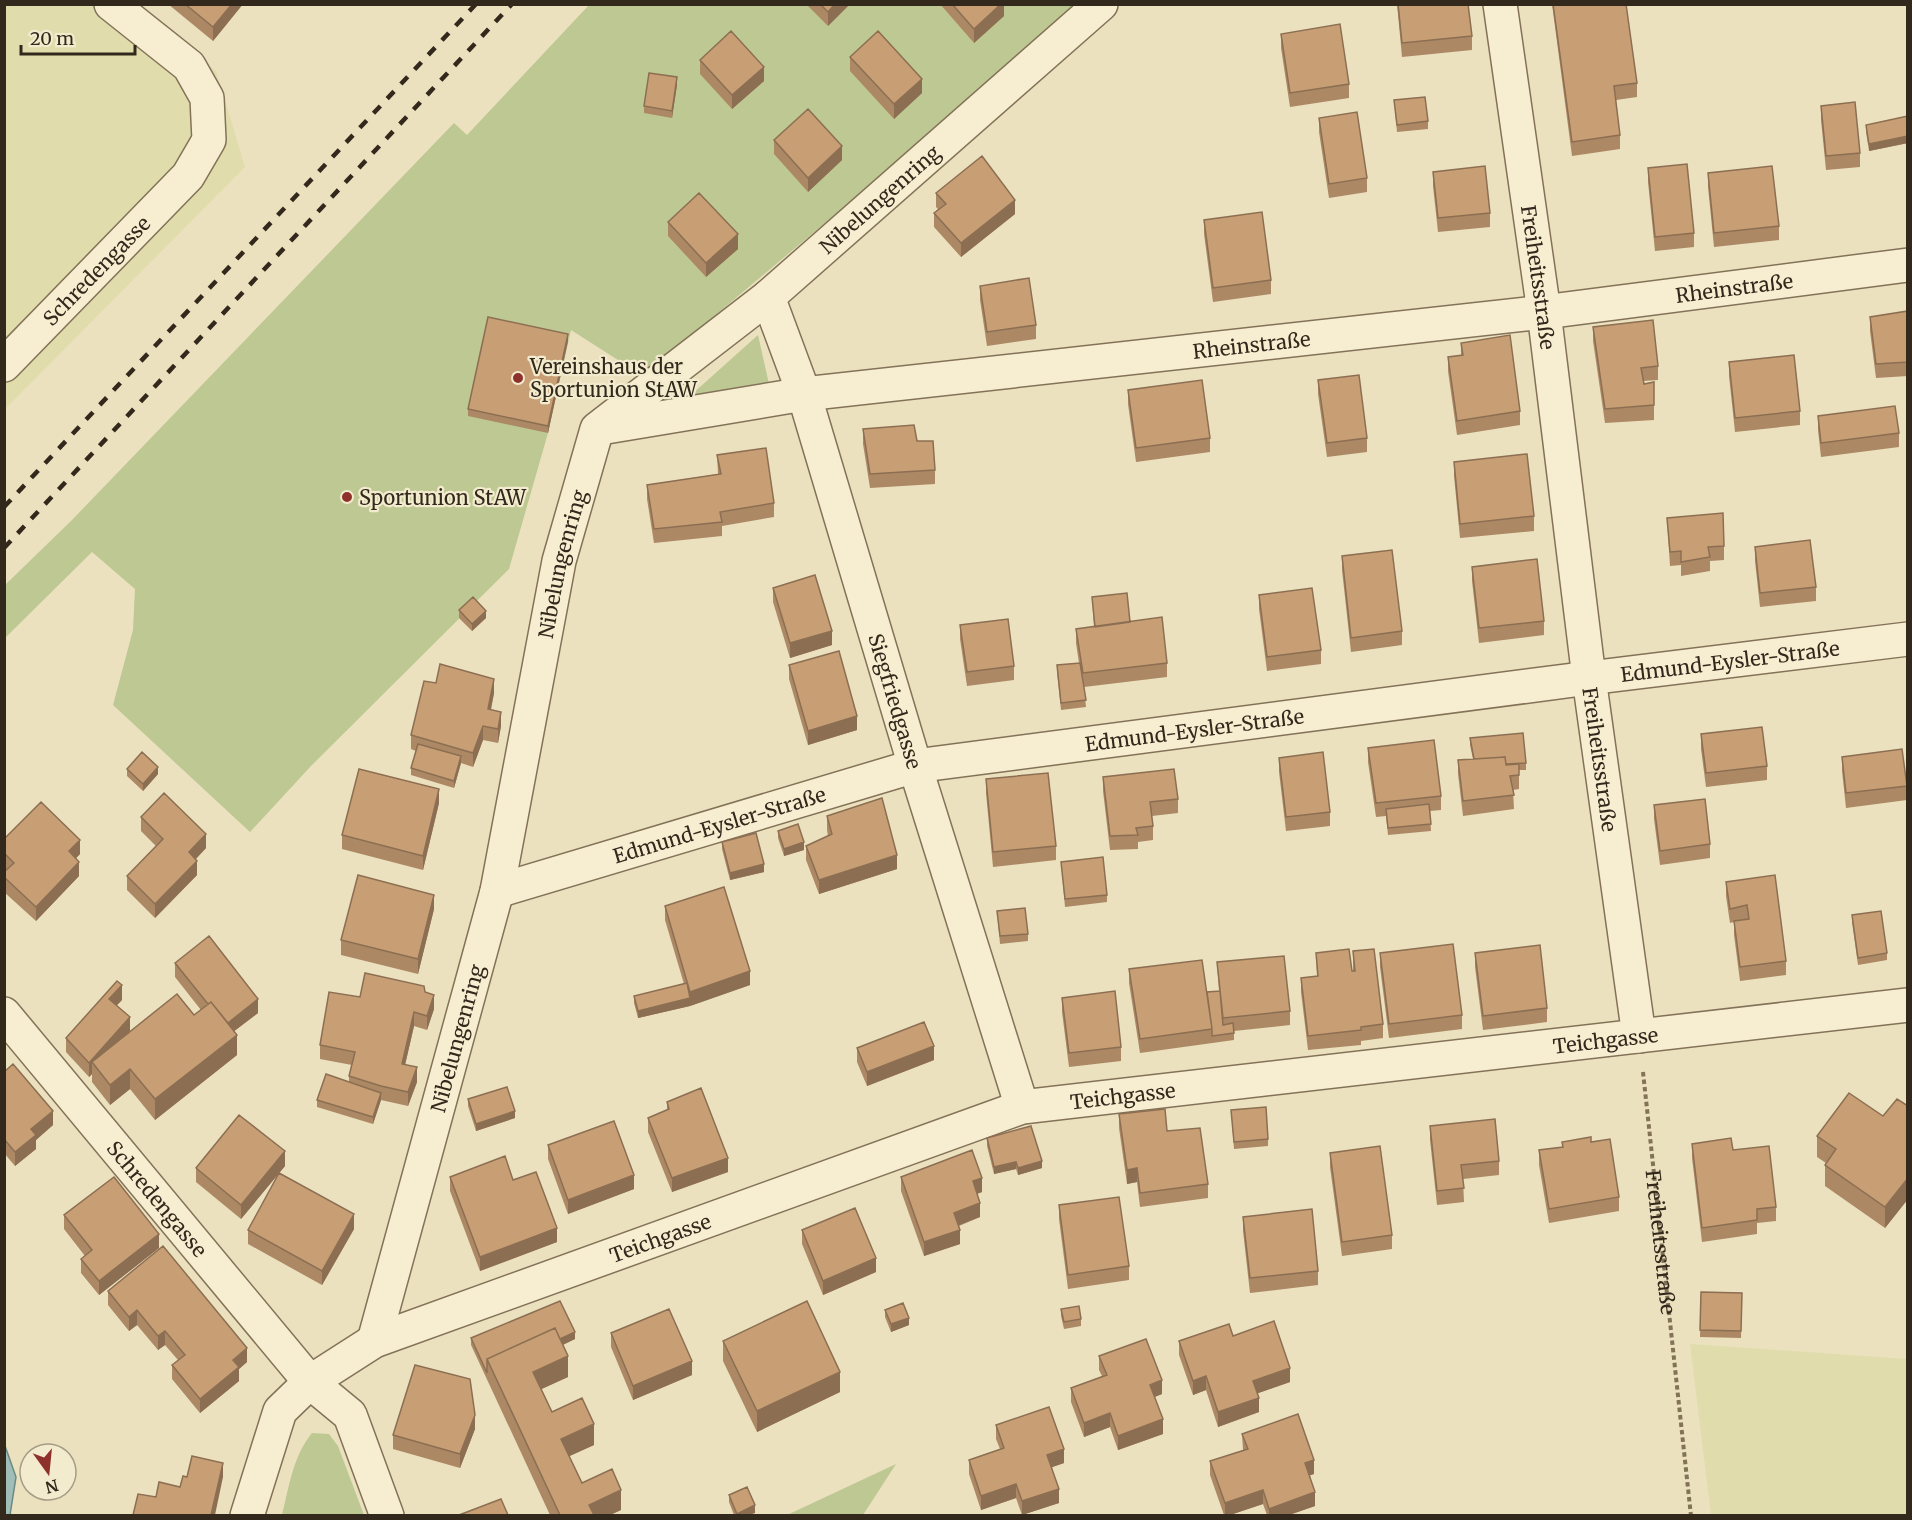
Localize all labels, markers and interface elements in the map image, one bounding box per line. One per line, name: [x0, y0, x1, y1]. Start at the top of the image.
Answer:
scale bar: [21, 18, 135, 56]
text: 20 m: [30, 27, 74, 50]
street label: Nibelungenring: [814, 139, 945, 259]
street label: Freiheitsstraße: [1516, 203, 1561, 351]
street label: Schredengasse: [37, 210, 155, 330]
street label: Rheinstraße: [1674, 267, 1794, 307]
street label: Rheinstraße: [1191, 325, 1312, 363]
place label: Vereinshaus der Sportunion StAW: [529, 354, 698, 402]
marker: Vereinshaus der Sportunion StAW: [511, 371, 525, 385]
place label: Sportunion StAW: [359, 485, 527, 510]
street label: Nibelungenring: [532, 487, 591, 640]
marker: Sportunion StAW: [340, 490, 354, 504]
street label: Siegfriedgasse: [864, 631, 928, 772]
street label: Edmund-Eysler-Straße: [1619, 635, 1841, 687]
street label: Freiheitsstraße: [1578, 686, 1623, 833]
street label: Edmund-Eysler-Straße: [1083, 703, 1305, 756]
street label: Edmund-Eysler-Straße: [610, 781, 829, 868]
street label: Nibelungenring: [425, 961, 489, 1115]
street label: Teichgasse: [1551, 1021, 1659, 1058]
street label: Teichgasse: [1069, 1077, 1177, 1114]
street label: Schredengasse: [102, 1136, 213, 1262]
street label: Freiheitsstraße: [1641, 1168, 1682, 1316]
street label: Teichgasse: [606, 1208, 714, 1267]
north arrow: [18, 1442, 78, 1502]
text: N: [43, 1475, 61, 1498]

